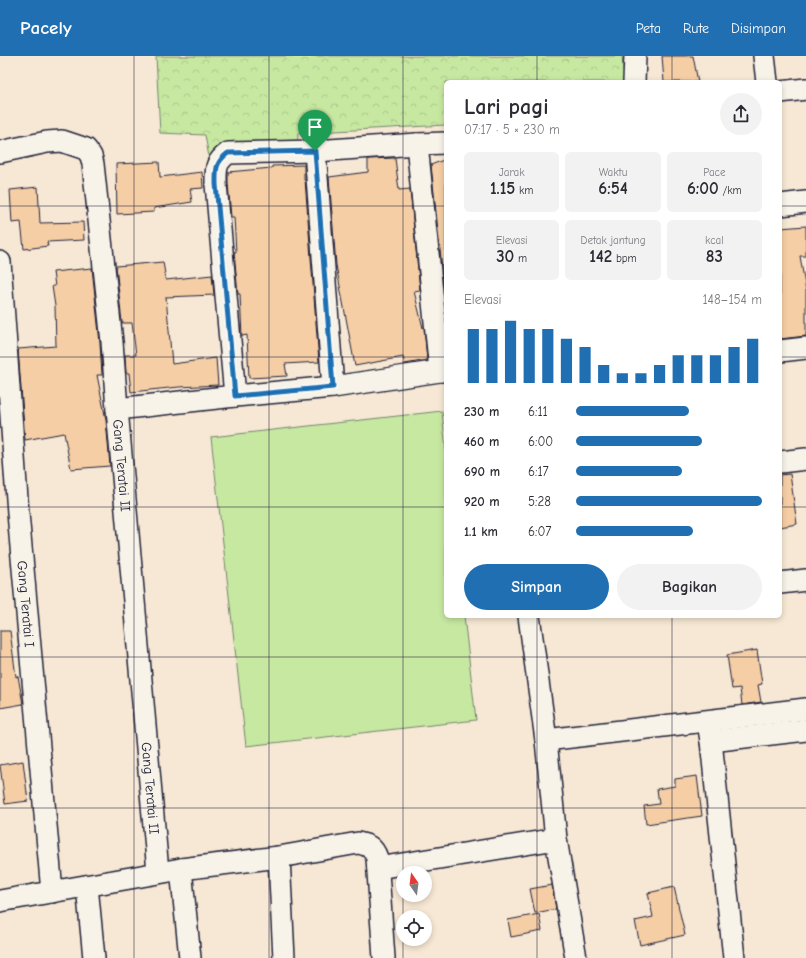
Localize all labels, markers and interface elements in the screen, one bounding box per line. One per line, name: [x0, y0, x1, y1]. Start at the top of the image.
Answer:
text: Pacely: [20, 17, 72, 39]
text: Peta: [636, 20, 661, 37]
text: Rute: [683, 20, 709, 37]
text: Disimpan: [731, 20, 786, 37]
button: share: [720, 93, 762, 135]
text: Lari pagi: [464, 94, 549, 120]
pin: [298, 110, 332, 151]
icon: arrive: [304, 116, 326, 138]
text: 07:17 · 5 × 230 m: [464, 122, 560, 137]
text: Jarak: [499, 166, 525, 179]
text: Waktu: [599, 166, 627, 179]
text: Pace: [703, 166, 725, 179]
text: 1.15: [490, 179, 515, 198]
text: 6:54: [598, 179, 628, 198]
text: 6:00: [687, 179, 719, 198]
text: km: [515, 184, 533, 197]
text: /km: [719, 184, 742, 197]
text: Elevasi: [496, 234, 528, 247]
text: Detak jantung: [581, 234, 645, 247]
text: kcal: [705, 234, 724, 247]
text: 30: [496, 247, 514, 266]
text: 142: [589, 247, 612, 266]
text: 83: [706, 247, 723, 266]
text: m: [514, 252, 527, 265]
text: bpm: [612, 252, 637, 265]
text: Elevasi: [464, 292, 501, 307]
text: 148–154 m: [703, 292, 762, 307]
text: 230 m: [464, 404, 499, 419]
text: 6:11: [528, 404, 548, 419]
street label: Gang Teratai II: [109, 418, 135, 512]
text: 460 m: [464, 434, 499, 449]
text: 6:00: [528, 434, 553, 449]
text: 690 m: [464, 464, 500, 479]
text: 6:17: [528, 464, 549, 479]
text: 920 m: [464, 494, 500, 509]
text: 5:28: [528, 494, 551, 509]
text: 1.1 km: [464, 524, 498, 539]
text: 6:07: [528, 524, 551, 539]
street label: Gang Teratai I: [14, 560, 39, 648]
button: Simpan: [464, 564, 609, 610]
button: Bagikan: [617, 564, 762, 610]
street label: Gang Teratai II: [138, 741, 163, 835]
north arrow: [396, 866, 432, 902]
map controls: [396, 866, 432, 946]
button: locate: [396, 910, 432, 946]

